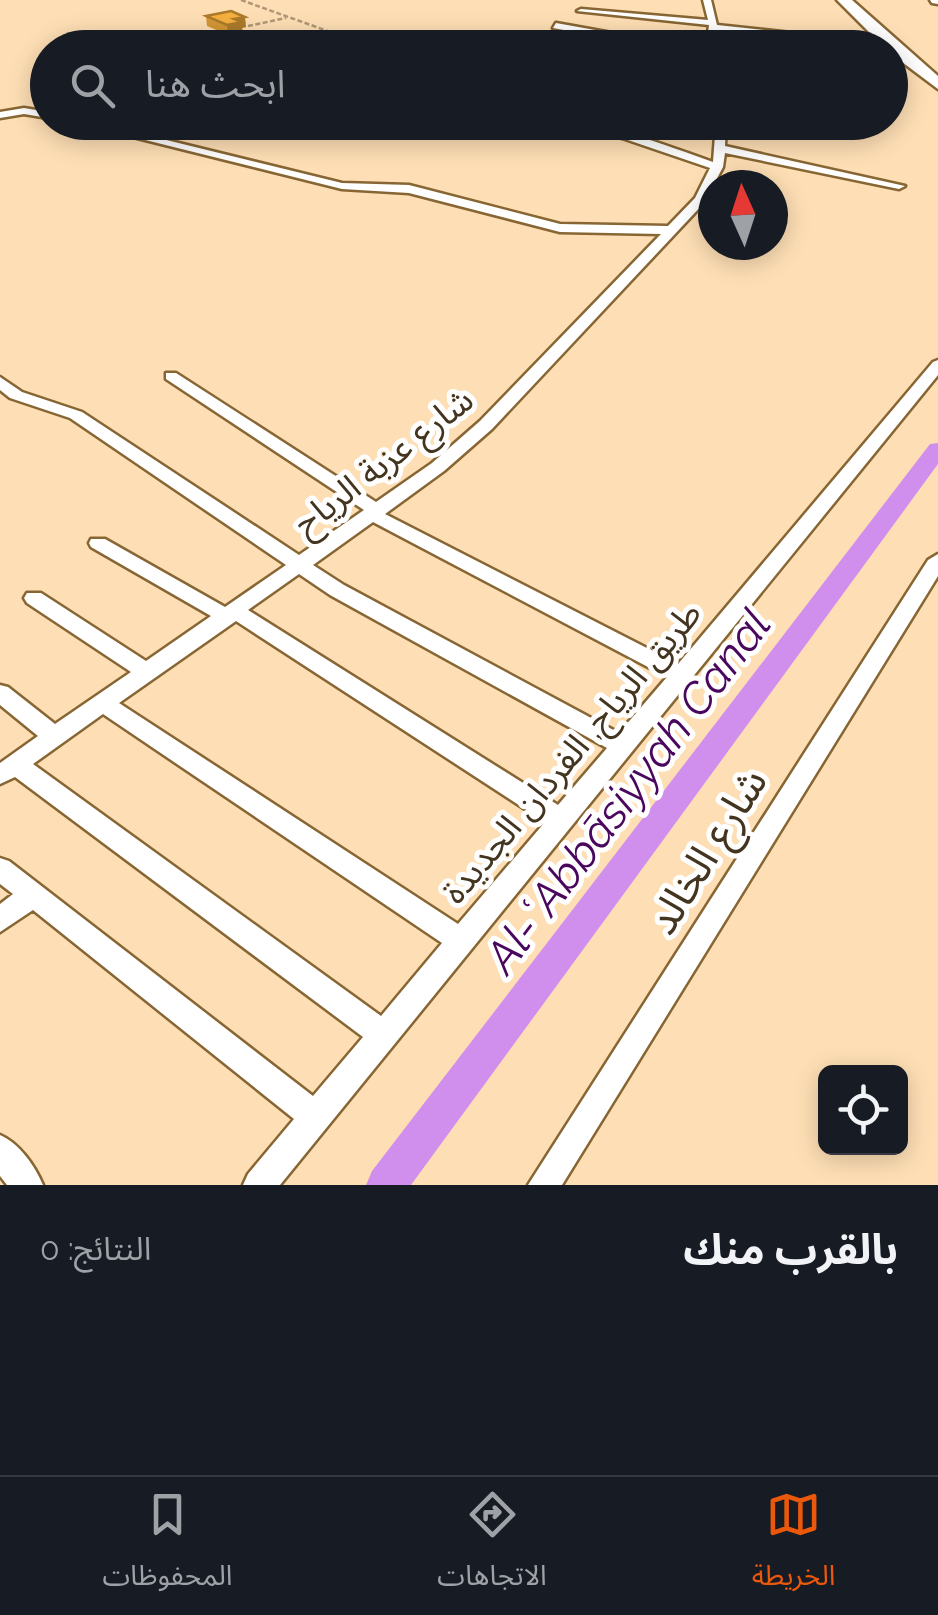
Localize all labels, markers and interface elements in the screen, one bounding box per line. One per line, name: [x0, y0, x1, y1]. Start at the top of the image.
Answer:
search box: [30, 30, 908, 140]
icon: search: [65, 58, 120, 113]
text: ابحث هنا: [145, 61, 286, 106]
north arrow: [698, 170, 788, 260]
street label: شارع عزبة الرياح: [285, 378, 484, 548]
street label: طريق الرياح, الفردان الجديدة: [433, 593, 714, 915]
water label: Al-ʿAbbāsiyyah Canal: [472, 599, 782, 985]
street label: شارع الخالد: [637, 759, 783, 946]
map controls: [818, 1065, 908, 1155]
button: locate: [818, 1065, 908, 1155]
text: بالقرب منك: [683, 1225, 898, 1274]
text: النتائج: 0: [40, 1230, 151, 1267]
tab: المحفوظات: [102, 1487, 232, 1606]
tab: الاتجاهات: [437, 1487, 547, 1606]
tab: الخريطة: [752, 1487, 836, 1606]

